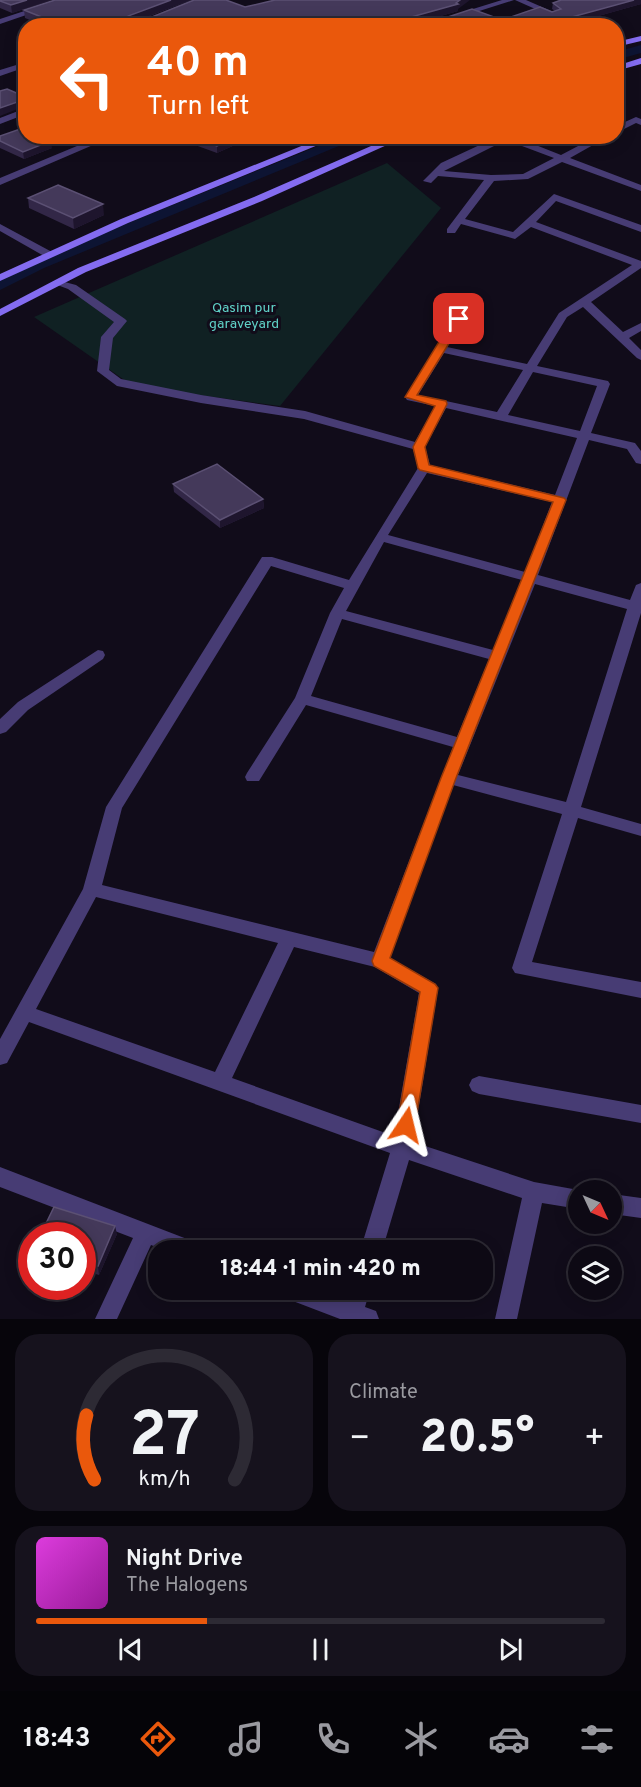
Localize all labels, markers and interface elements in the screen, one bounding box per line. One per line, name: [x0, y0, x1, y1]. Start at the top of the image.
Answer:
text: 40 m: [147, 38, 249, 91]
icon: left: [48, 42, 126, 120]
text: Turn left: [147, 90, 249, 124]
pin: [433, 293, 484, 344]
park label: Qasim pur garaveyard: [209, 300, 279, 333]
icon: arrive: [442, 302, 475, 335]
position arrow: [374, 1093, 438, 1157]
north arrow: [568, 1180, 622, 1234]
map controls: [568, 1180, 622, 1300]
speed limit sign: 30: [18, 1222, 96, 1300]
button: layers: [568, 1246, 622, 1300]
text: 18:44 · 1 min · 420 m: [220, 1256, 421, 1283]
text: Climate: [349, 1380, 418, 1406]
text: 27: [128, 1399, 200, 1478]
text: 20.5°: [420, 1411, 534, 1468]
text: −: [349, 1419, 370, 1461]
text: +: [584, 1419, 605, 1461]
text: km/h: [138, 1466, 190, 1493]
text: Night Drive: [126, 1546, 243, 1573]
text: The Halogens: [126, 1573, 248, 1599]
icon: previous: [114, 1633, 147, 1666]
icon: pause: [304, 1633, 337, 1666]
icon: next: [494, 1633, 527, 1666]
icon: directions: [137, 1718, 179, 1760]
icon: music: [225, 1718, 267, 1760]
icon: phone: [312, 1718, 354, 1760]
icon: climate: [400, 1718, 442, 1760]
icon: car: [488, 1718, 530, 1760]
icon: filters: [576, 1718, 618, 1760]
text: 18:43: [23, 1722, 91, 1756]

